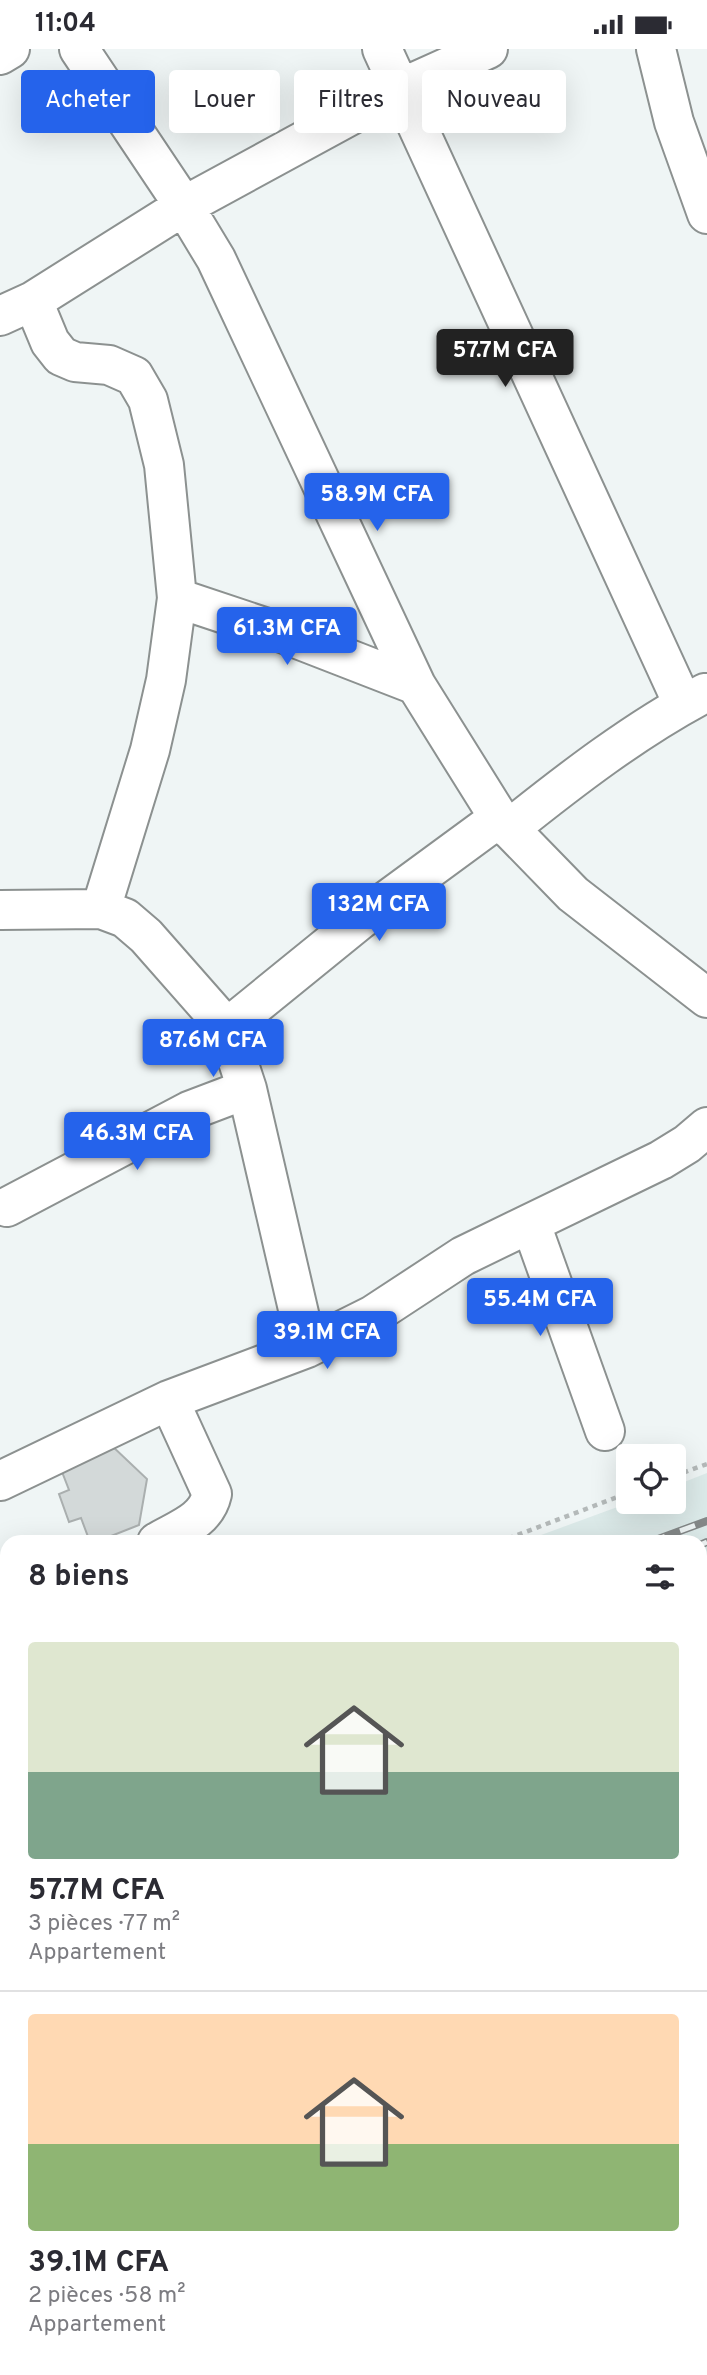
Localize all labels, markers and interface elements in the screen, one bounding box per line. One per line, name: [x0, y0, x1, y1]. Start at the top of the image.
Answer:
text: 11:04: [35, 8, 96, 41]
chip: Acheter: [21, 70, 155, 133]
chip: Louer: [169, 70, 280, 133]
chip: Filtres: [294, 70, 408, 133]
chip: Nouveau: [422, 70, 566, 133]
pin: 57.7M CFA: [425, 329, 585, 389]
text: 57.7M CFA: [453, 337, 558, 366]
pin: 58.9M CFA: [297, 473, 457, 533]
text: 58.9M CFA: [320, 481, 434, 510]
pin: 61.3M CFA: [207, 607, 367, 667]
text: 61.3M CFA: [233, 615, 341, 644]
pin: 132M CFA: [307, 883, 451, 943]
text: 132M CFA: [328, 891, 430, 920]
pin: 87.6M CFA: [133, 1019, 293, 1079]
text: 87.6M CFA: [159, 1027, 267, 1056]
pin: 46.3M CFA: [57, 1113, 217, 1172]
text: 46.3M CFA: [80, 1120, 194, 1149]
pin: 55.4M CFA: [460, 1279, 620, 1338]
text: 55.4M CFA: [483, 1286, 597, 1315]
pin: 39.1M CFA: [247, 1311, 407, 1371]
text: 39.1M CFA: [273, 1319, 381, 1348]
map controls: [616, 1444, 686, 1514]
button: locate: [616, 1444, 686, 1514]
icon: filters: [641, 1558, 679, 1596]
text: 8 biens: [28, 1559, 130, 1596]
icon: home: [291, 1687, 417, 1813]
text: 57.7M CFA: [28, 1873, 165, 1910]
text: 3 pièces · 77 m²: [28, 1910, 180, 1939]
text: Appartement: [28, 1939, 166, 1968]
icon: home: [291, 2059, 417, 2185]
text: 39.1M CFA: [28, 2245, 169, 2282]
text: 2 pièces · 58 m²: [28, 2282, 186, 2311]
text: Appartement: [28, 2311, 166, 2340]

